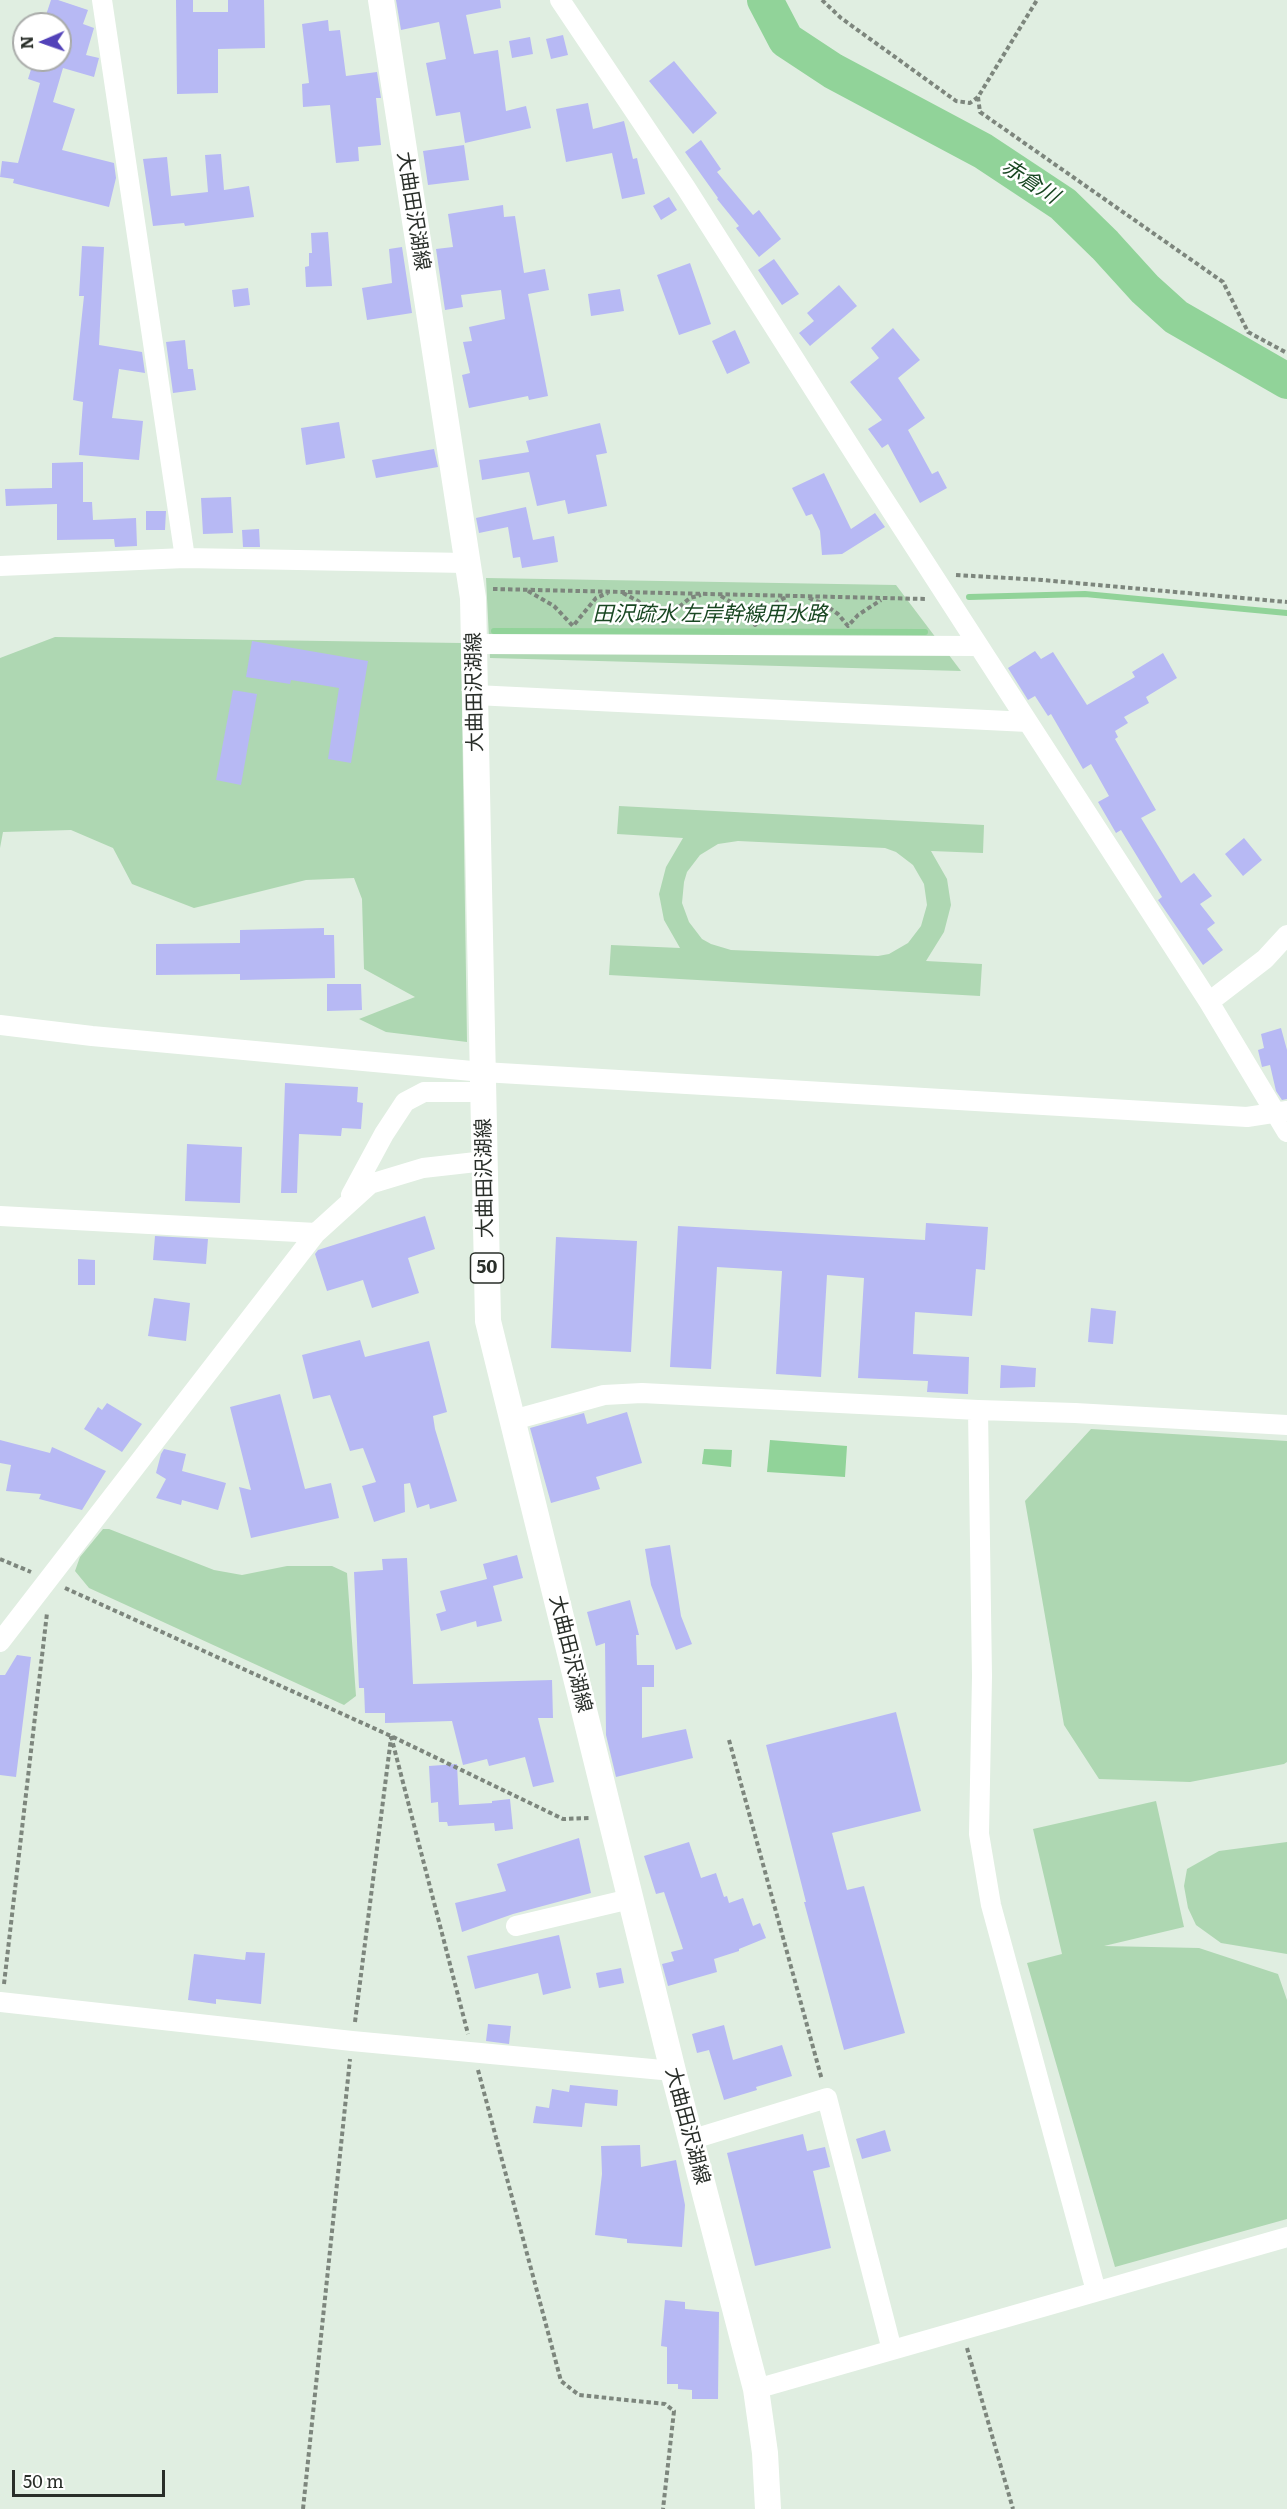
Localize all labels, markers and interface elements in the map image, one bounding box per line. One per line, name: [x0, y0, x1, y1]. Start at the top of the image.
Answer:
north arrow: [12, 12, 72, 72]
text: N: [14, 35, 38, 50]
street label: 大曲田沢湖線: [392, 150, 434, 272]
water label: 赤倉川: [997, 154, 1063, 210]
water label: 田沢疏水 左岸幹線用水路: [593, 602, 827, 628]
street label: 大曲田沢湖線: [462, 632, 488, 752]
street label: 大曲田沢湖線: [472, 1118, 498, 1238]
road number: 50: [470, 1253, 504, 1283]
street label: 大曲田沢湖線: [544, 1593, 596, 1715]
street label: 大曲田沢湖線: [660, 2065, 714, 2187]
scale bar: [15, 2458, 168, 2496]
text: 50 m: [23, 2467, 64, 2494]

